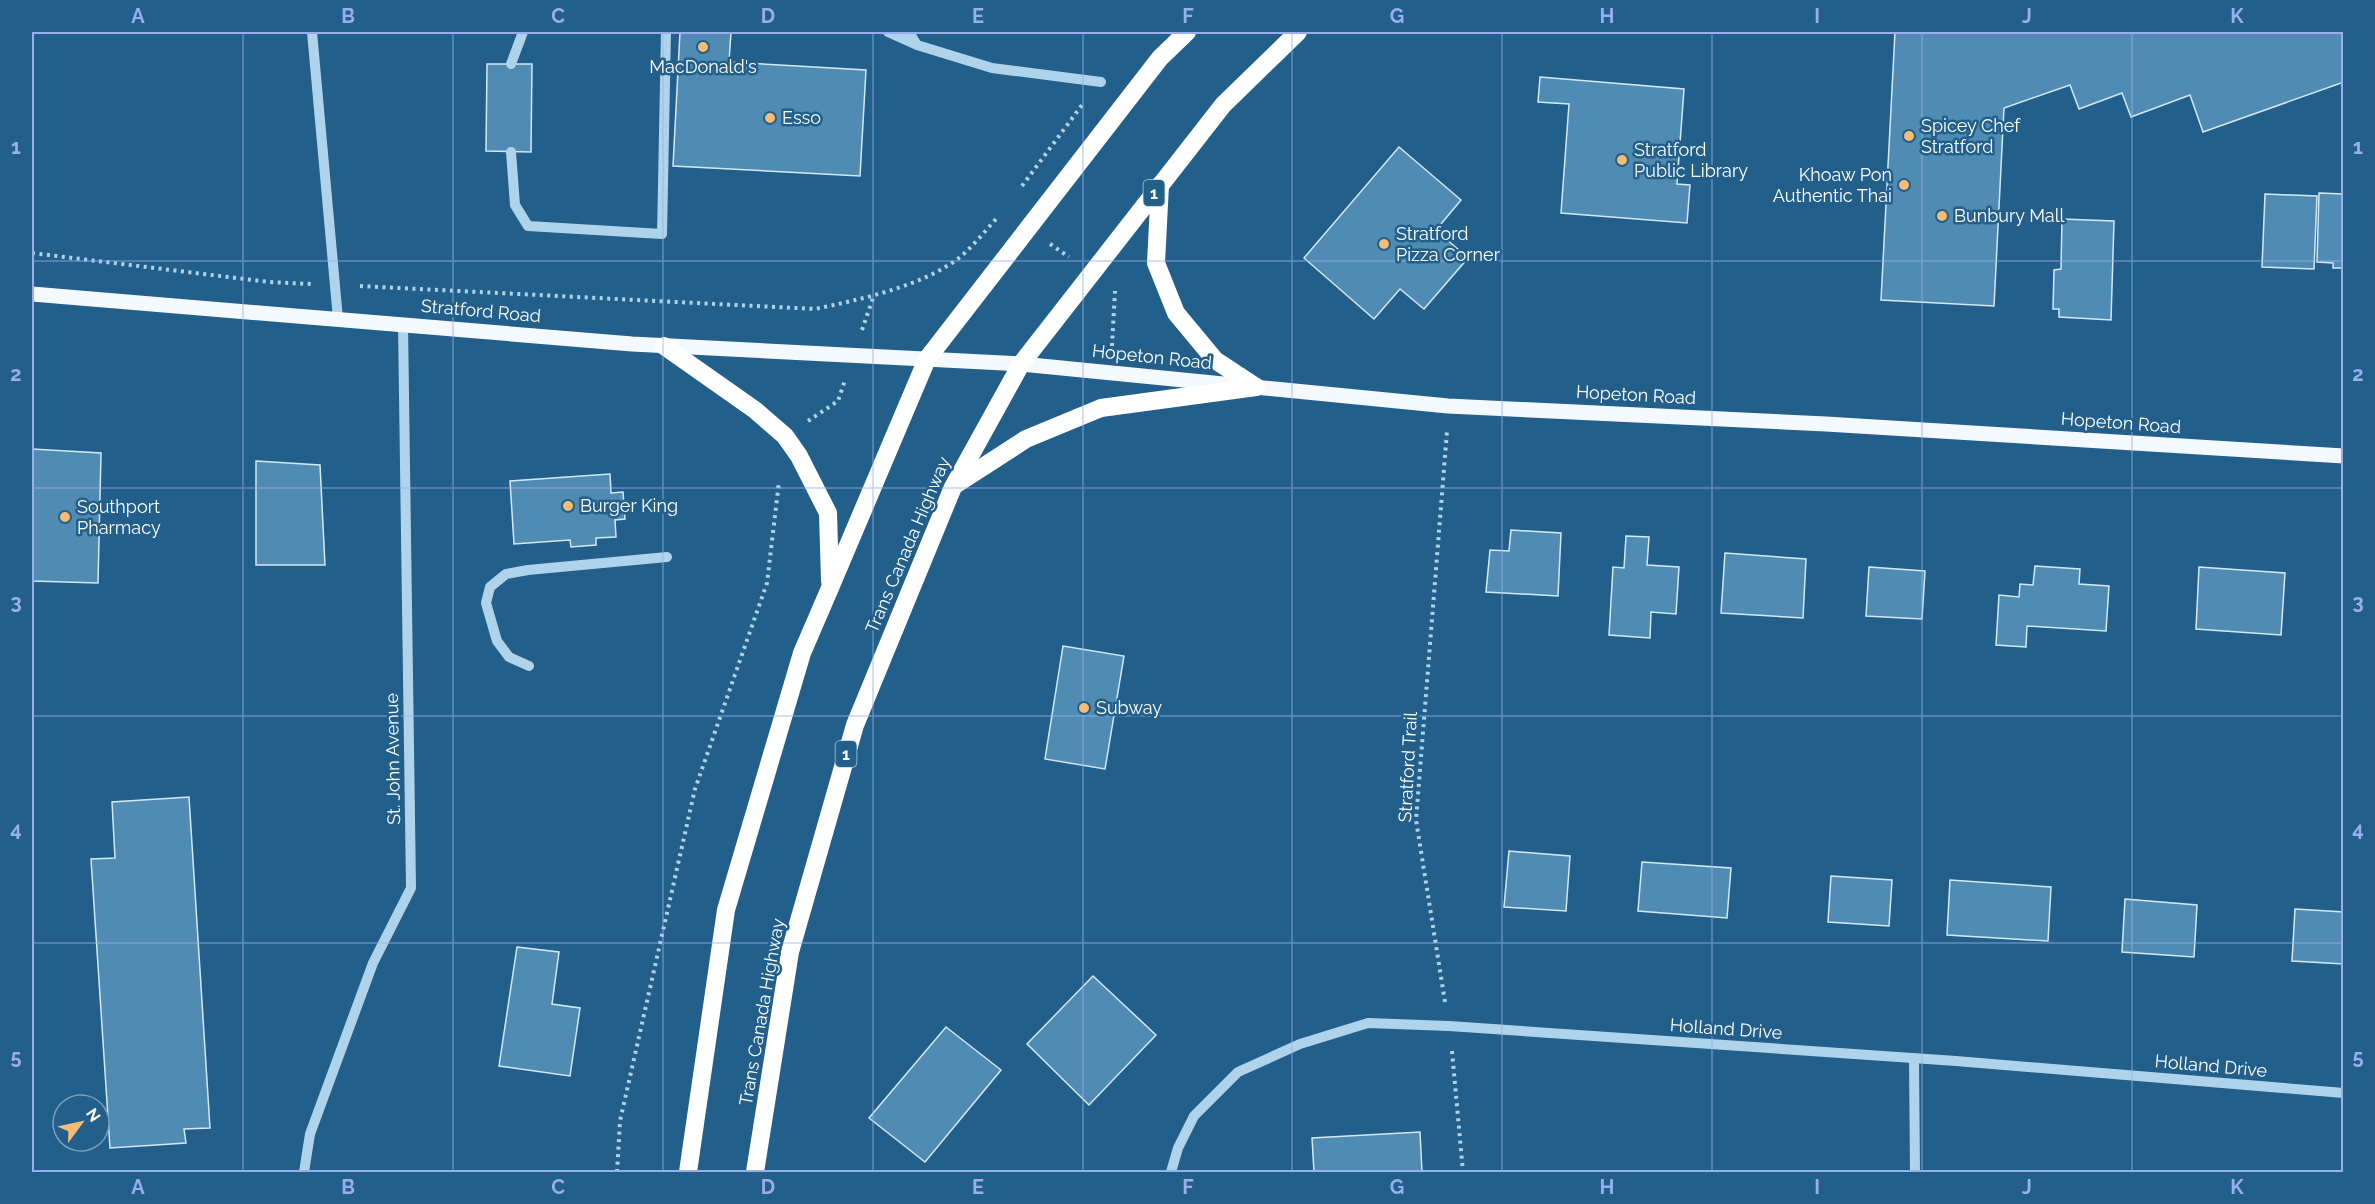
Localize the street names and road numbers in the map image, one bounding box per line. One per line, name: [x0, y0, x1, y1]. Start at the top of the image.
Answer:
road number: 1: [1144, 180, 1164, 206]
street label: Stratford Road: [420, 295, 542, 326]
street label: Hopeton Road: [1091, 340, 1213, 373]
street label: Hopeton Road: [1575, 381, 1697, 408]
street label: Hopeton Road: [2060, 408, 2182, 437]
street label: Trans Canada Highway: [861, 453, 954, 636]
street label: St. John Avenue: [381, 693, 404, 825]
street label: Stratford Trail: [1394, 711, 1421, 823]
road number: 1: [836, 741, 856, 767]
street label: Trans Canada Highway: [735, 916, 788, 1107]
street label: Holland Drive: [1669, 1014, 1783, 1043]
street label: Holland Drive: [2154, 1050, 2269, 1081]

